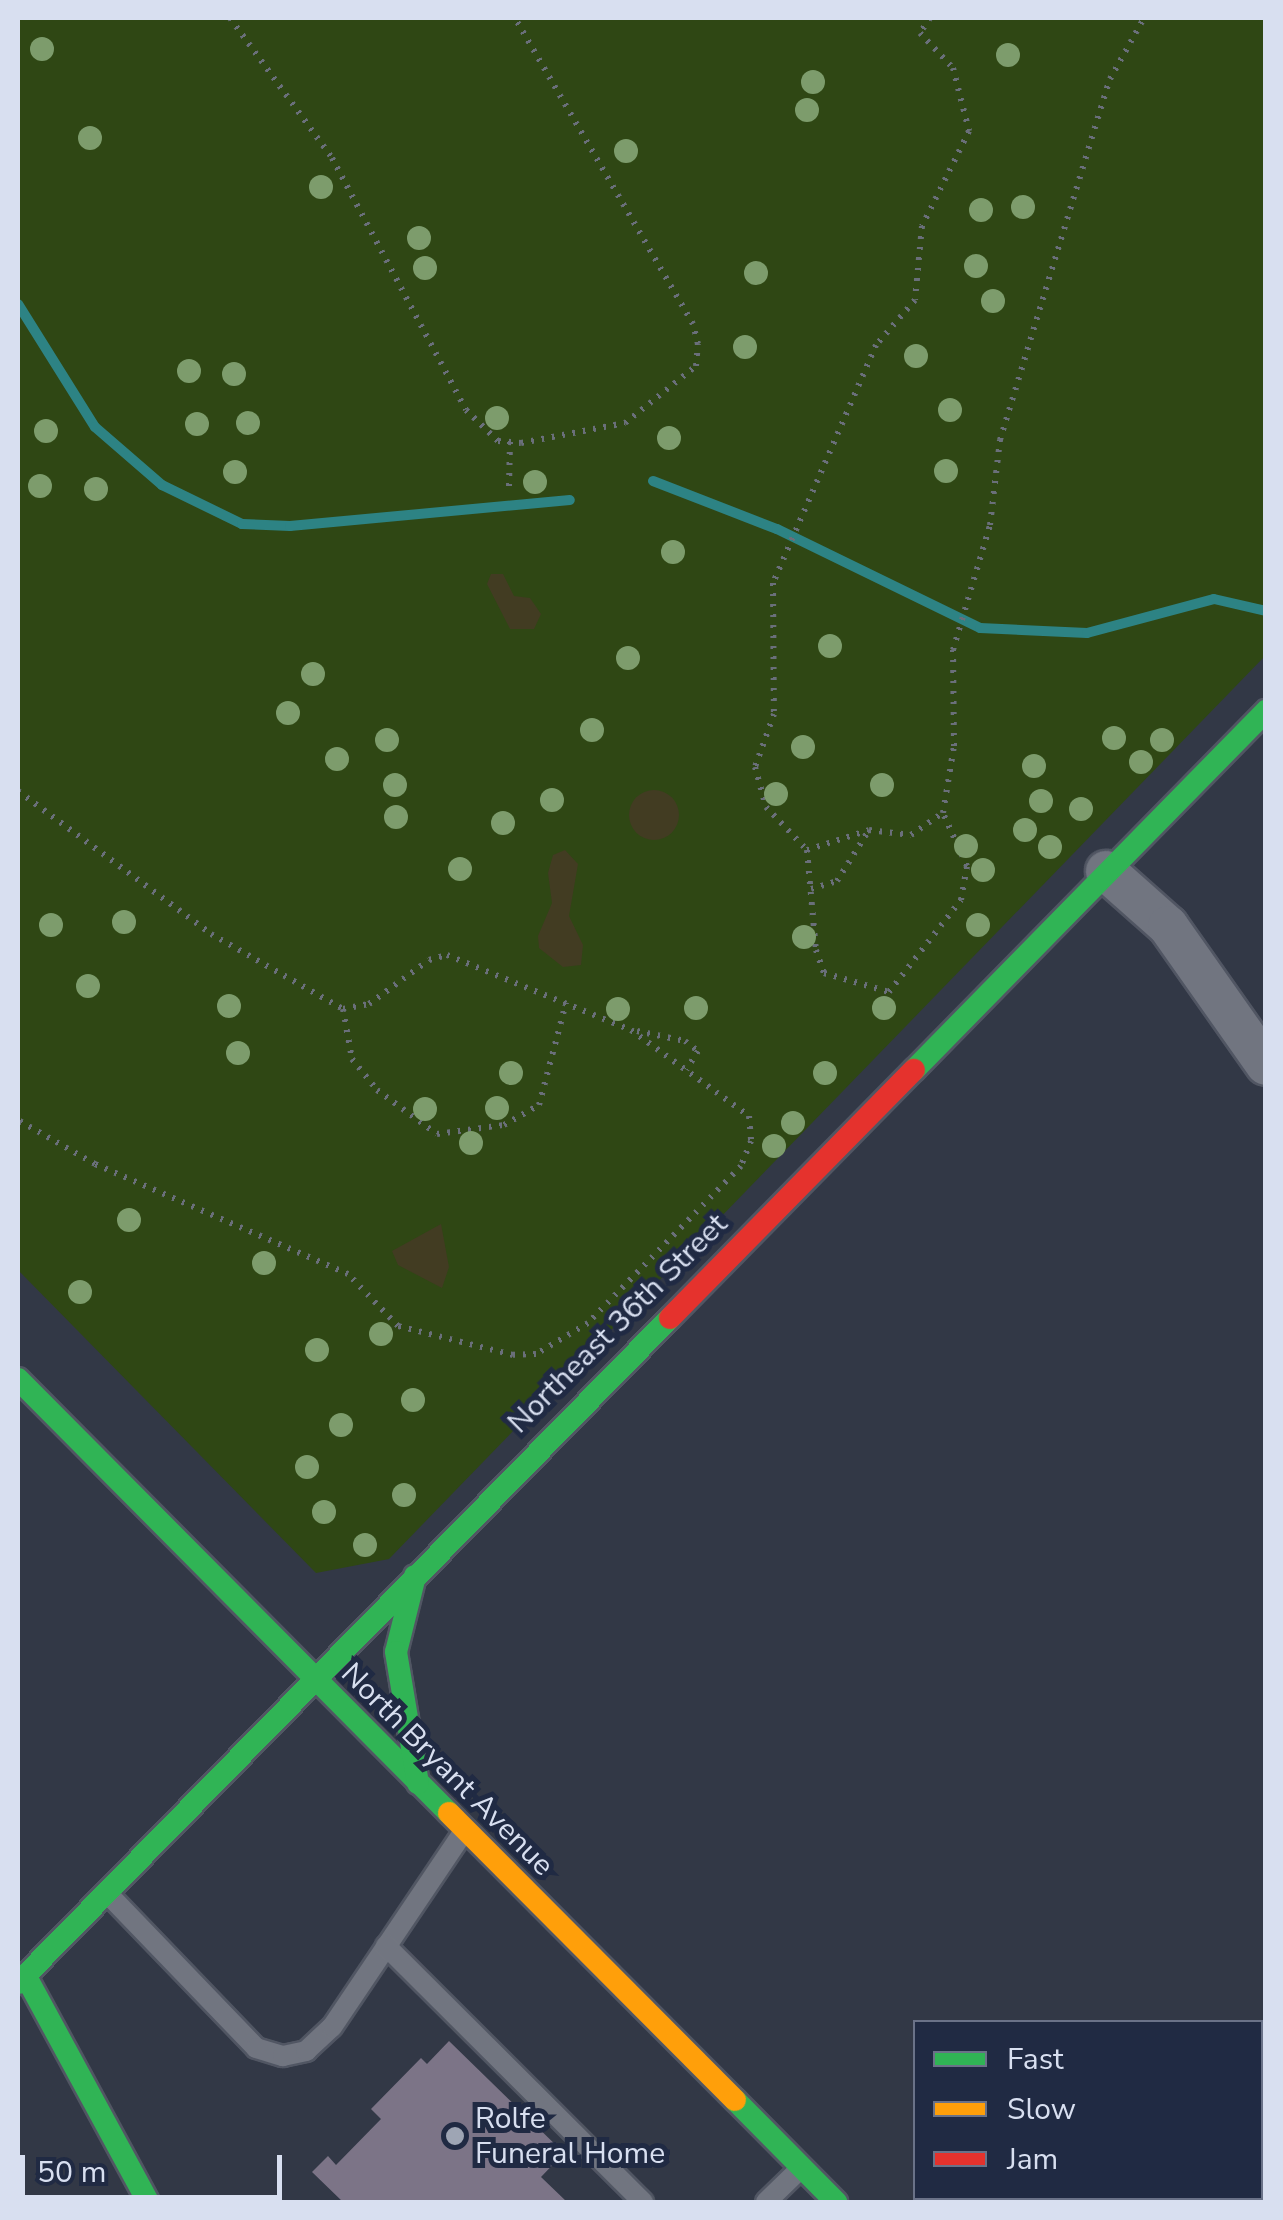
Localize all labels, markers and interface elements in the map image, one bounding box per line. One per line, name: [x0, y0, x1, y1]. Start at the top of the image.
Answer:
street label: Northeast 36th Street: [501, 1207, 735, 1441]
street label: North Bryant Avenue: [333, 1656, 561, 1884]
legend: [913, 2020, 1263, 2200]
text: Fast: [1007, 2039, 1064, 2080]
text: Slow: [1007, 2089, 1076, 2130]
place label: Rolfe Funeral Home: [475, 2101, 665, 2172]
marker: Rolfe Funeral Home: [444, 2125, 466, 2147]
scale bar: [25, 2135, 288, 2197]
text: Jam: [1007, 2139, 1058, 2180]
text: 50 m: [37, 2152, 106, 2193]

